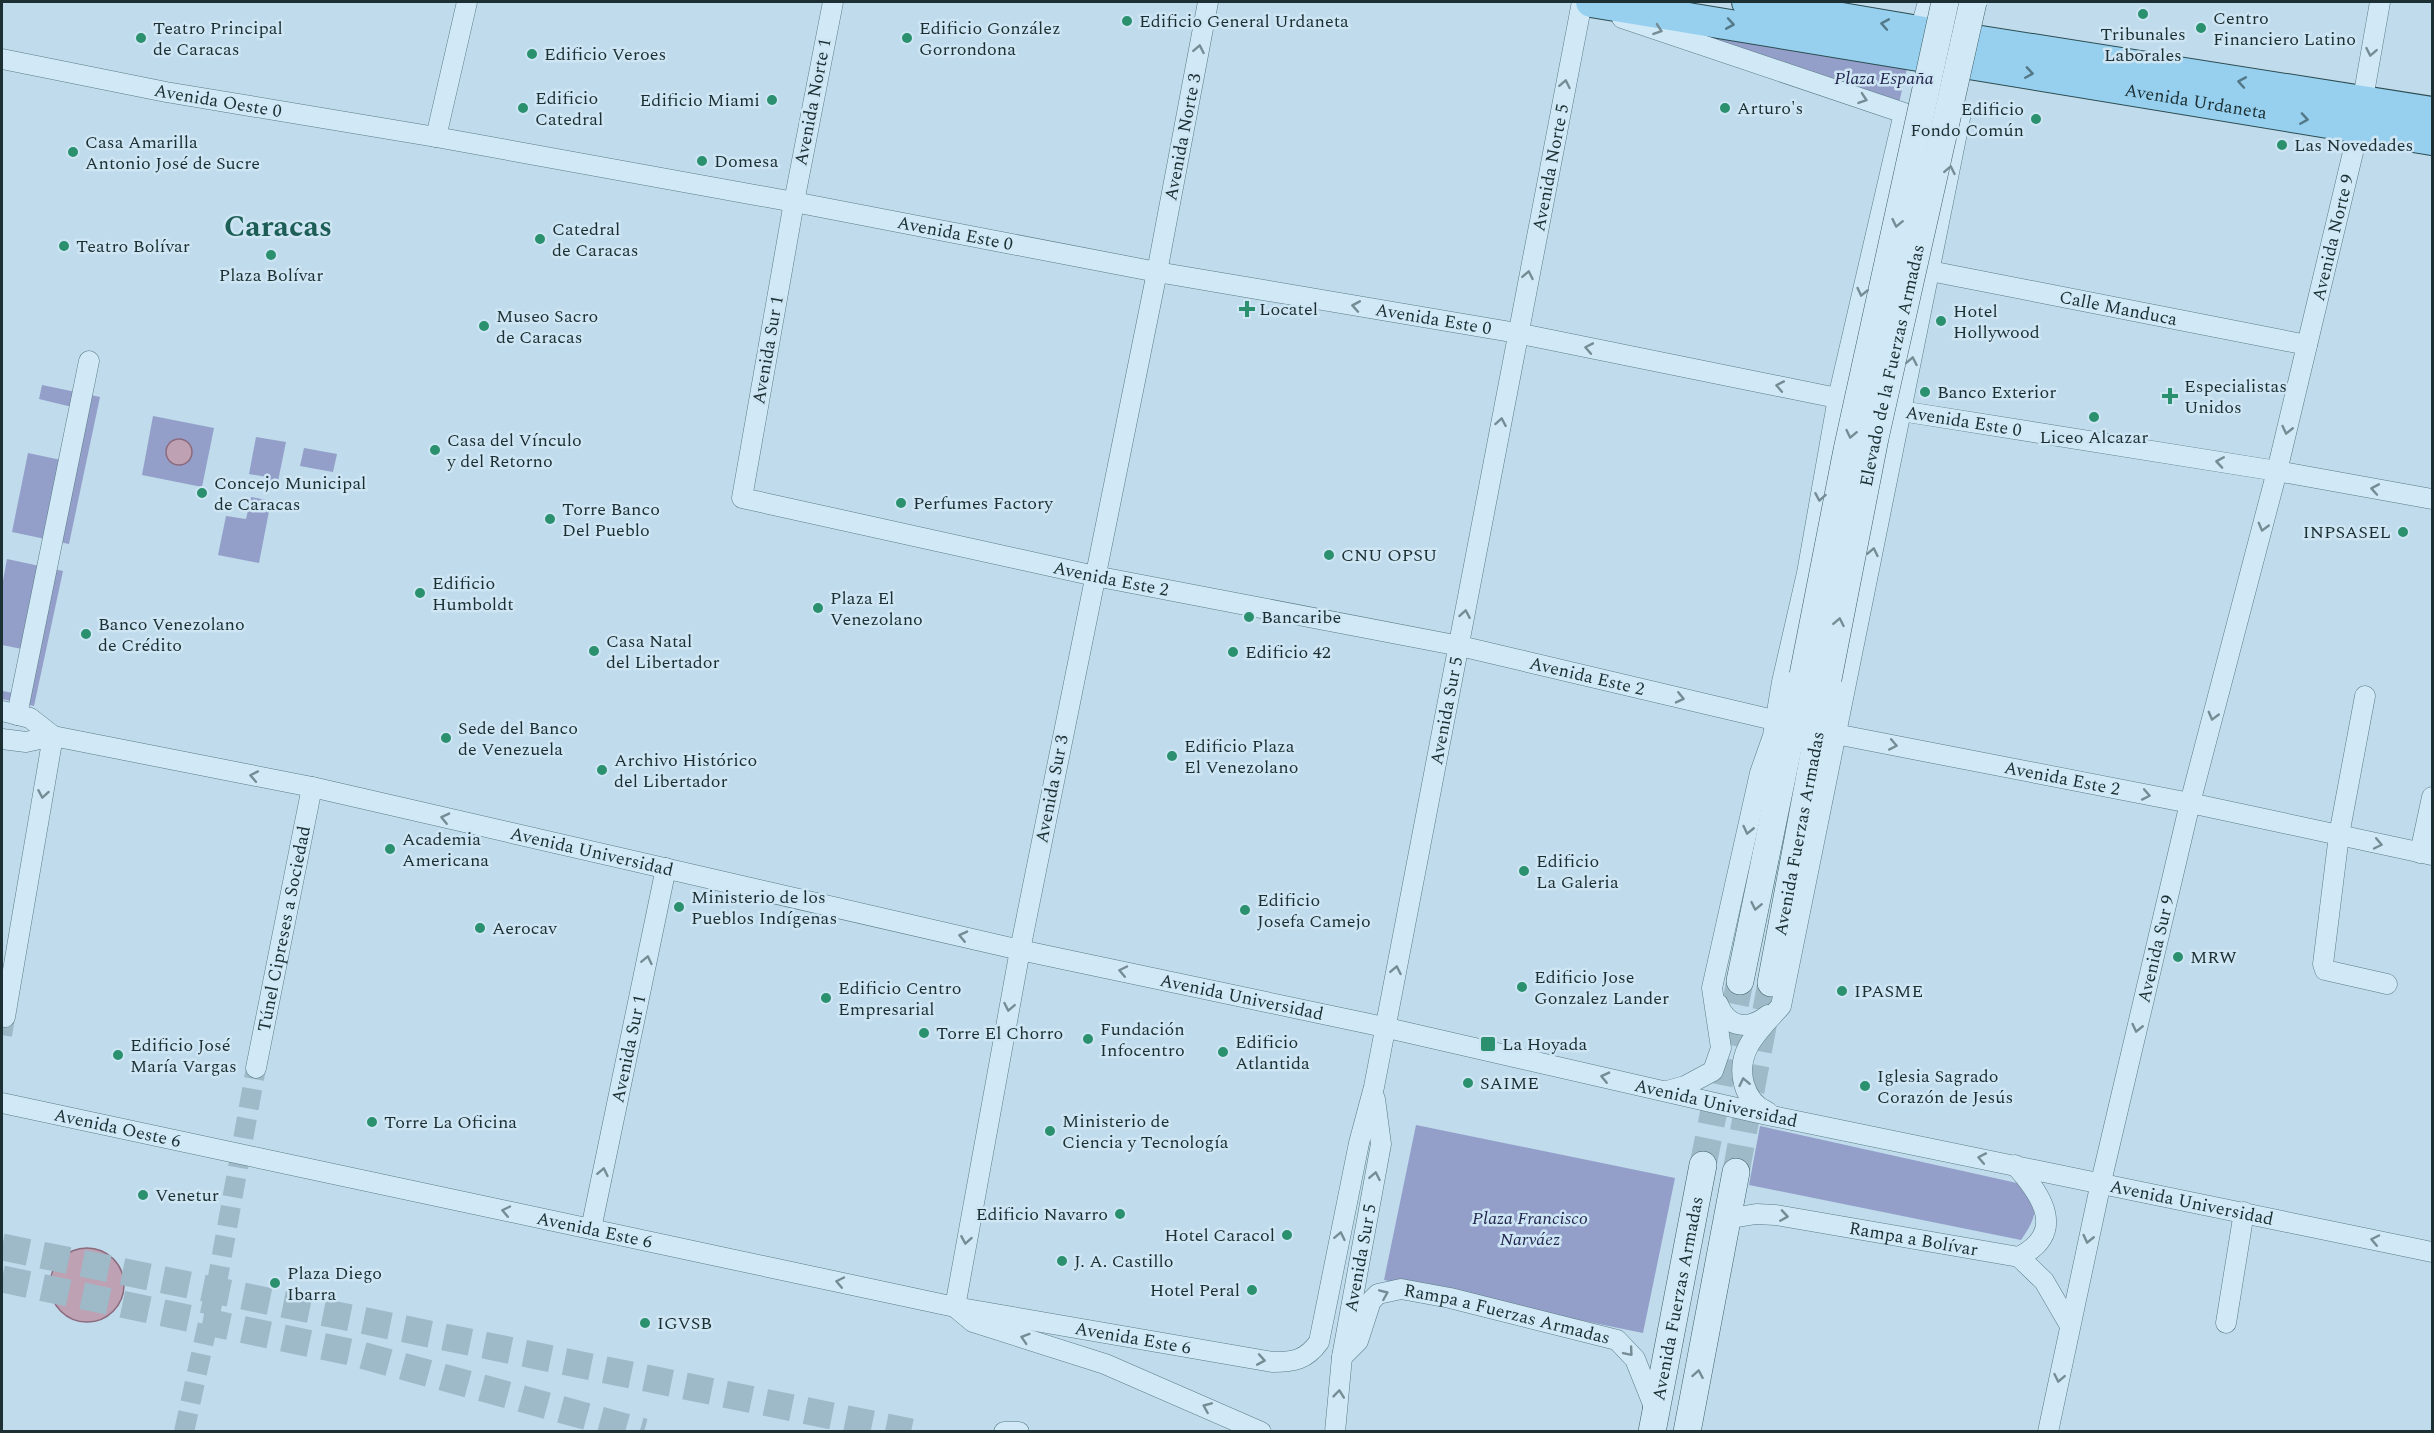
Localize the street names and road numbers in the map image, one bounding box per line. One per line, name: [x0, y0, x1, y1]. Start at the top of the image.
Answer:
street label: Avenida Norte 1: [787, 36, 839, 168]
street label: Avenida Norte 3: [1157, 71, 1209, 203]
street label: Avenida Oeste 0: [152, 76, 284, 125]
street label: Avenida Urdaneta: [2122, 76, 2269, 126]
street label: Avenida Norte 5: [1525, 101, 1576, 234]
street label: Avenida Norte 9: [2305, 172, 2361, 304]
street label: Avenida Este 0: [895, 209, 1015, 257]
street label: Elevado de la Fuerzas Armadas: [1852, 242, 1932, 489]
street label: Calle Manduca: [2057, 283, 2180, 333]
street label: Avenida Sur 1: [745, 294, 791, 406]
street label: Avenida Este 0: [1373, 296, 1494, 342]
street label: Avenida Este 0: [1904, 398, 2024, 444]
street label: Avenida Este 2: [1051, 554, 1171, 603]
street label: Avenida Este 2: [1527, 649, 1647, 703]
street label: Avenida Sur 5: [1423, 654, 1470, 767]
street label: Avenida Fuerzas Armadas: [1767, 729, 1831, 938]
street label: Avenida Sur 3: [1028, 733, 1076, 845]
street label: Avenida Este 2: [2002, 754, 2122, 803]
street label: Avenida Universidad: [508, 820, 676, 883]
street label: Túnel Cipreses a Sociedad: [250, 823, 317, 1034]
street label: Avenida Sur 9: [2130, 892, 2181, 1005]
street label: Avenida Universidad: [1157, 966, 1326, 1027]
street label: Avenida Sur 1: [604, 992, 653, 1105]
street label: Avenida Universidad: [1632, 1071, 1800, 1134]
street label: Avenida Oeste 6: [51, 1101, 183, 1154]
street label: Avenida Universidad: [2107, 1172, 2276, 1232]
street label: Avenida Fuerzas Armadas: [1645, 1194, 1710, 1403]
street label: Avenida Sur 5: [1337, 1202, 1383, 1314]
street label: Avenida Este 6: [534, 1204, 655, 1255]
street label: Rampa a Bolívar: [1847, 1214, 1980, 1263]
street label: Rampa a Fuerzas Armadas: [1402, 1276, 1613, 1351]
street label: Avenida Este 6: [1073, 1315, 1193, 1361]

